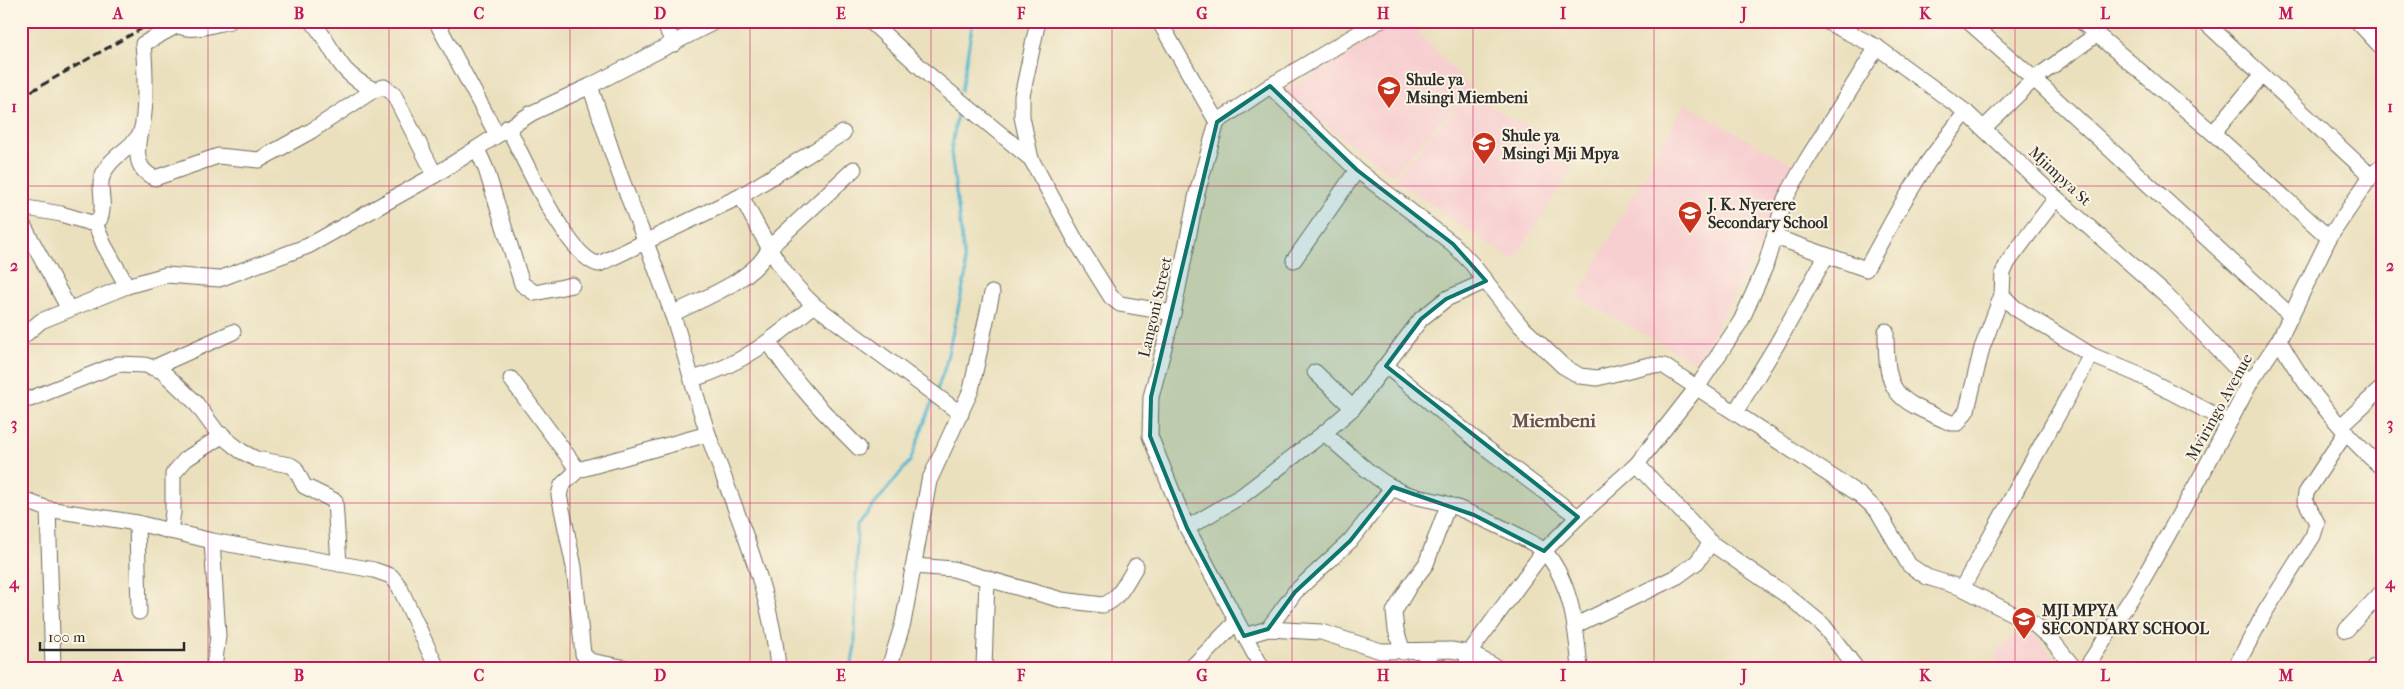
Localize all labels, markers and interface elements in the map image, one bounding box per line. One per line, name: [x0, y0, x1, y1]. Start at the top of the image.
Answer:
text: A: [112, 4, 124, 23]
text: B: [294, 4, 304, 23]
text: C: [474, 4, 485, 23]
text: D: [654, 4, 666, 23]
text: E: [836, 4, 846, 23]
text: F: [1016, 4, 1026, 23]
text: G: [1196, 4, 1208, 23]
text: H: [1377, 4, 1390, 23]
text: I: [1560, 4, 1567, 23]
text: J: [1739, 4, 1747, 24]
text: K: [1919, 4, 1932, 23]
text: L: [2100, 4, 2110, 23]
text: M: [2278, 4, 2294, 23]
place label: Shule ya Msingi Miembeni: [1405, 70, 1528, 108]
school or university icon: Shule ya Msingi Miembeni: [1376, 75, 1402, 109]
text: 1: [11, 97, 17, 116]
text: 1: [2387, 97, 2393, 116]
place label: Shule ya Msingi Mji Mpya: [1501, 126, 1619, 164]
school or university icon: Shule ya Msingi Mji Mpya: [1471, 131, 1497, 165]
street label: Mjimpya St: [2025, 142, 2095, 210]
place label: J. K. Nyerere Secondary School: [1706, 195, 1829, 233]
school or university icon: J. K. Nyerere Secondary School: [1677, 200, 1703, 234]
street label: Langoni Street: [1134, 255, 1176, 359]
text: 2: [10, 256, 18, 275]
text: 2: [2386, 256, 2394, 275]
street label: Mviringo Avenue: [2182, 350, 2256, 464]
district label: Miembeni: [1511, 410, 1596, 432]
text: 3: [11, 414, 17, 434]
text: 3: [2387, 414, 2393, 434]
text: 4: [8, 573, 20, 593]
text: 4: [2384, 573, 2396, 593]
place label: MJI MPYA SECONDARY SCHOOL: [2041, 601, 2209, 638]
school or university icon: MJI MPYA SECONDARY SCHOOL: [2011, 606, 2037, 640]
scale bar: [40, 619, 184, 651]
text: 100 m: [48, 628, 86, 646]
text: A: [112, 666, 124, 685]
text: B: [294, 666, 304, 685]
text: C: [474, 666, 485, 685]
text: D: [654, 666, 666, 685]
text: E: [836, 666, 846, 685]
text: F: [1016, 666, 1026, 685]
text: G: [1196, 666, 1208, 685]
text: H: [1377, 666, 1390, 685]
text: I: [1560, 666, 1567, 685]
text: J: [1739, 666, 1747, 686]
text: K: [1919, 666, 1932, 685]
text: L: [2100, 666, 2110, 685]
text: M: [2278, 666, 2294, 685]

